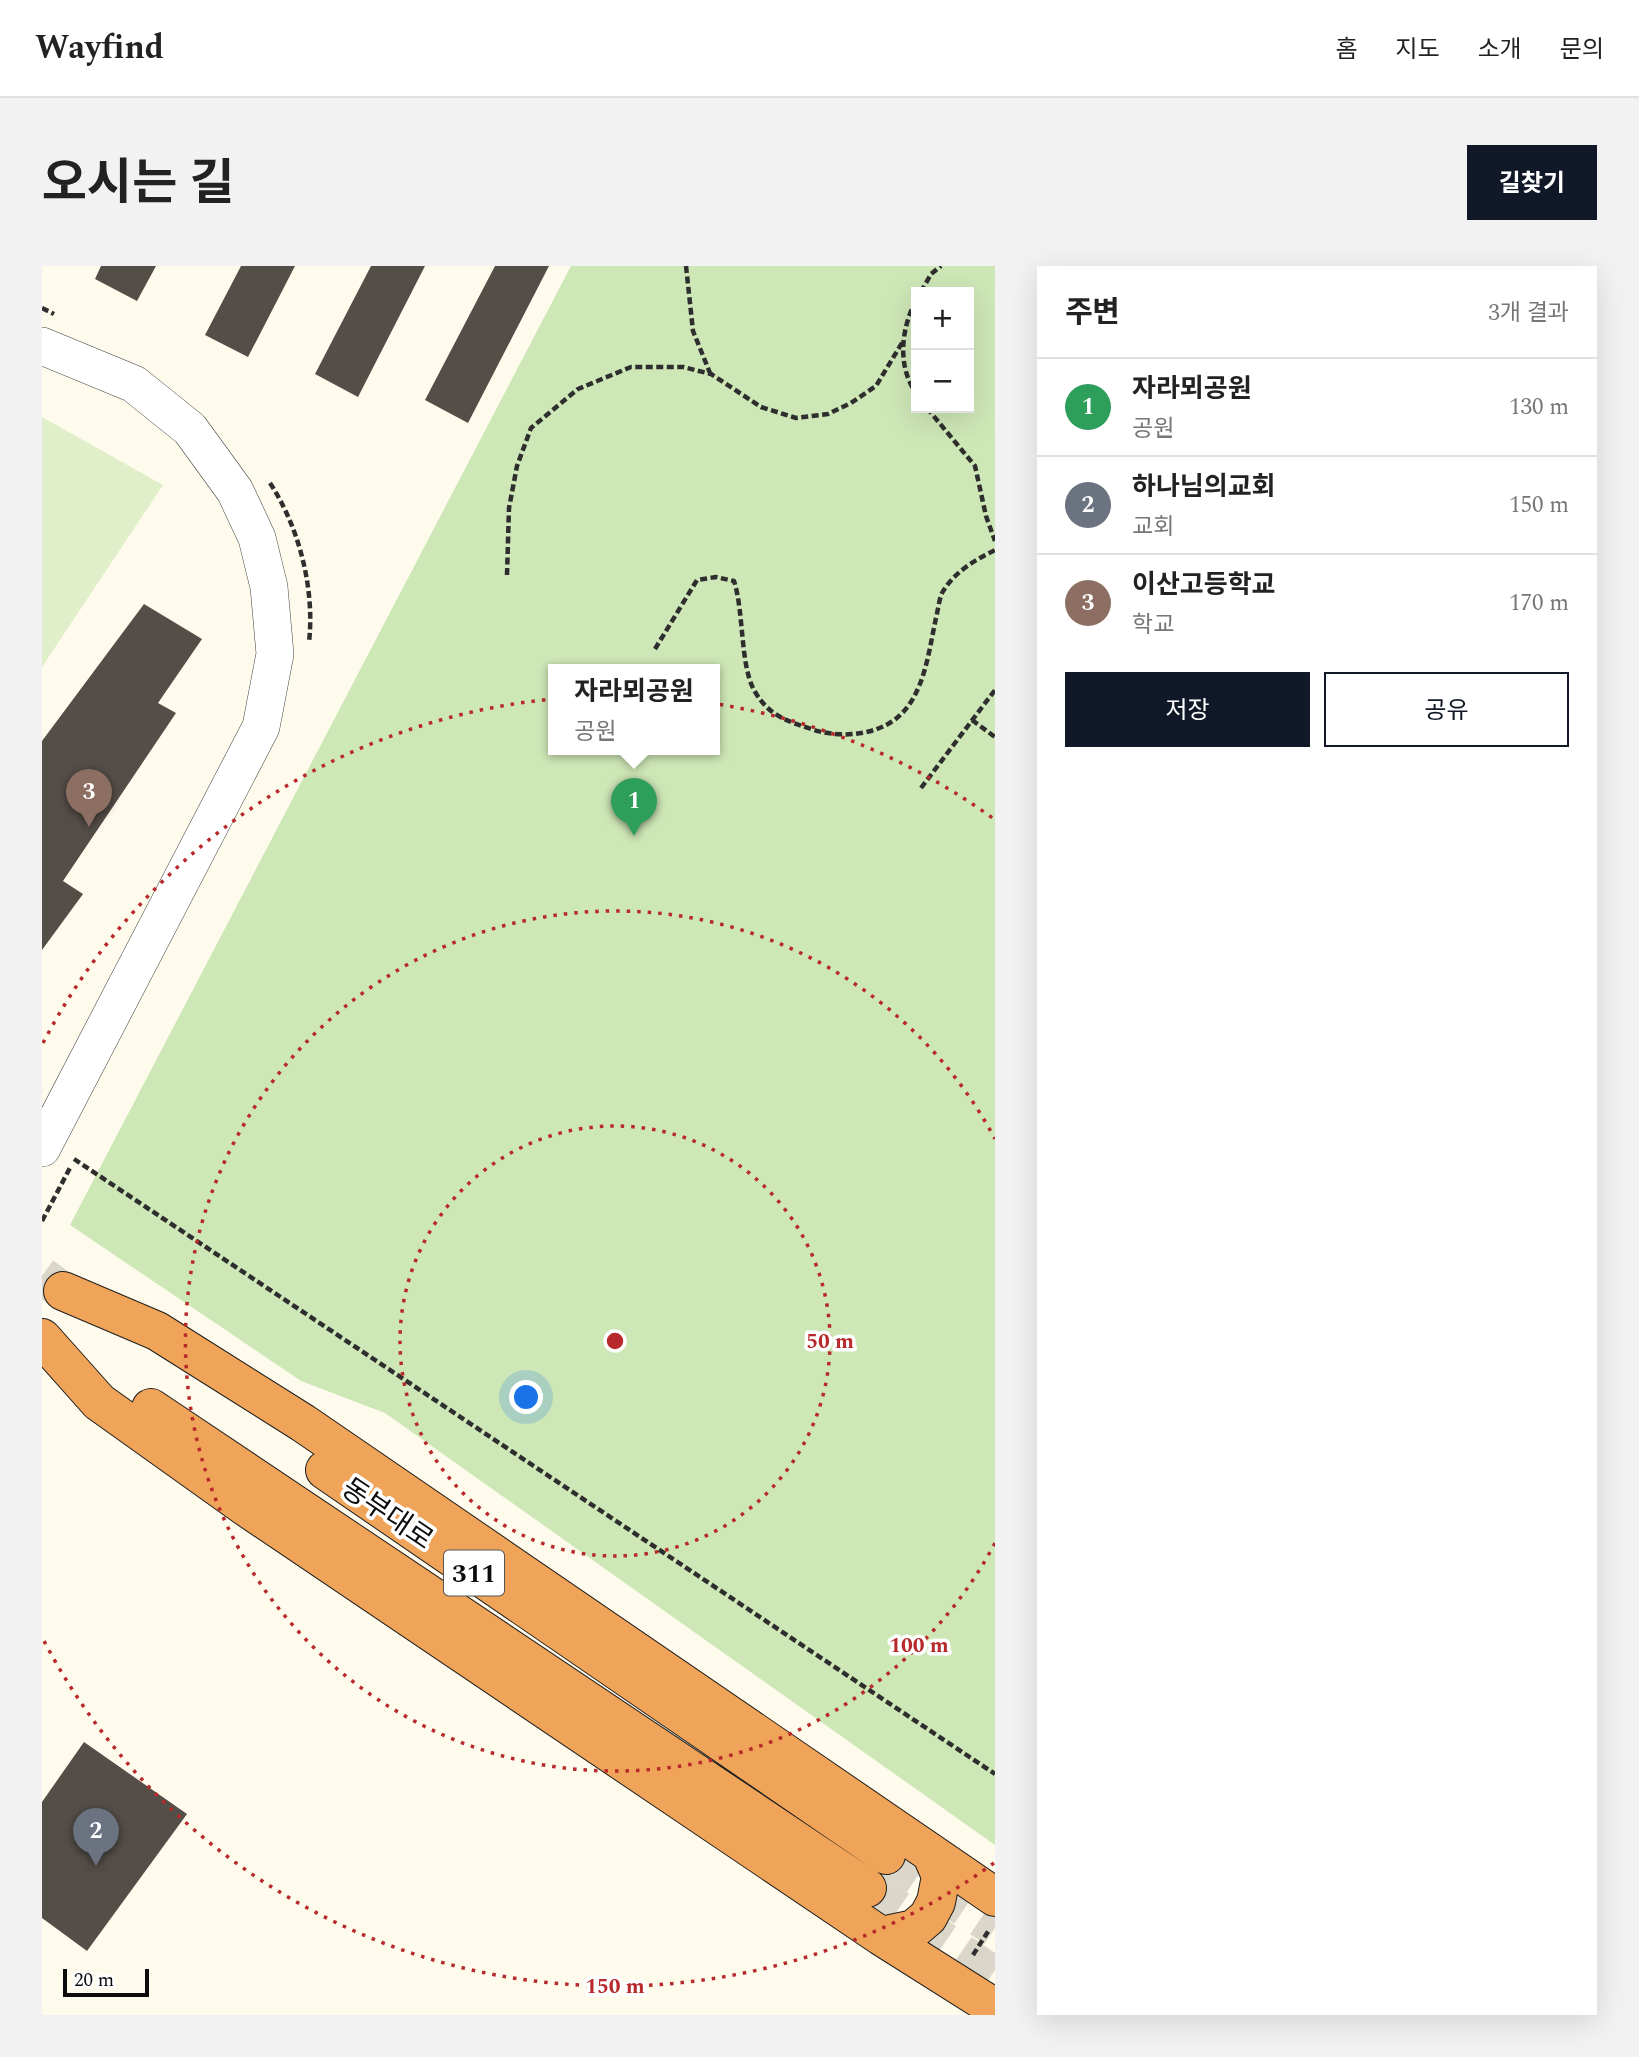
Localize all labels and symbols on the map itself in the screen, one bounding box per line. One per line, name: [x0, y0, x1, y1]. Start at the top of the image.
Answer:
pin: 3: [66, 769, 112, 827]
pin: 1: [611, 778, 657, 836]
text: 50 m: [806, 1326, 854, 1358]
centre of rings: [603, 1329, 627, 1353]
your location: [509, 1380, 543, 1414]
street label: 동부대로: [332, 1468, 442, 1561]
road number: 311: [444, 1550, 504, 1596]
text: 100 m: [889, 1630, 949, 1662]
pin: 2: [73, 1808, 119, 1866]
scale bar: [63, 1966, 149, 1998]
text: 150 m: [585, 1971, 645, 2003]

